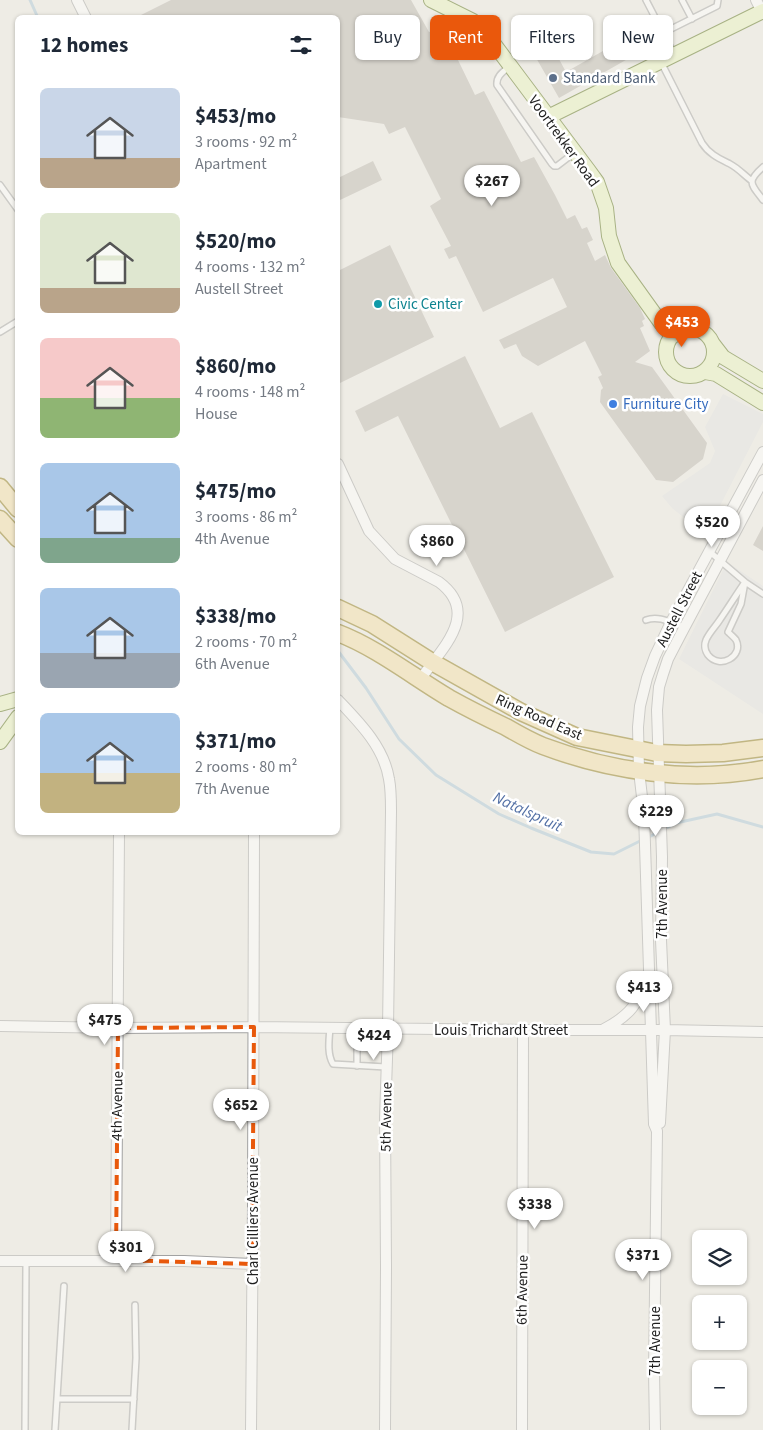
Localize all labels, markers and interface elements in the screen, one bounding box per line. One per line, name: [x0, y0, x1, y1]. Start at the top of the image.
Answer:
chip: Buy: [355, 15, 420, 60]
chip: Rent: [430, 15, 501, 60]
chip: Filters: [511, 15, 593, 60]
chip: New: [603, 15, 673, 60]
text: 12 homes: [40, 30, 128, 60]
icon: filters: [287, 31, 315, 59]
place label: Standard Bank: [563, 68, 656, 89]
marker: Standard Bank: [547, 72, 559, 84]
street label: Voortrekker Road: [523, 91, 604, 192]
text: $453/mo: [195, 101, 276, 131]
icon: home: [80, 108, 140, 168]
text: 3 rooms · 92 m²: [195, 131, 297, 153]
text: Apartment: [195, 153, 267, 175]
pin: $267: [462, 164, 522, 207]
text: $267: [475, 170, 509, 192]
text: $520/mo: [195, 226, 276, 256]
icon: home: [80, 233, 140, 293]
text: 4 rooms · 132 m²: [195, 256, 305, 278]
text: Austell Street: [195, 278, 283, 300]
place label: Civic Center: [388, 294, 463, 315]
marker: Civic Center: [372, 298, 384, 310]
pin: $453: [652, 306, 712, 348]
text: $453: [665, 311, 699, 333]
text: $860/mo: [195, 351, 276, 381]
icon: home: [80, 358, 140, 418]
text: 4 rooms · 148 m²: [195, 381, 305, 403]
place label: Furniture City: [623, 394, 708, 415]
marker: Furniture City: [607, 398, 619, 410]
text: House: [195, 403, 237, 425]
text: $475/mo: [195, 476, 276, 506]
icon: home: [80, 483, 140, 543]
text: 3 rooms · 86 m²: [195, 506, 297, 528]
pin: $520: [682, 506, 742, 548]
text: $520: [695, 511, 729, 533]
pin: $860: [407, 524, 467, 567]
text: 4th Avenue: [195, 528, 270, 550]
text: $860: [420, 530, 454, 552]
street label: Austell Street: [651, 568, 708, 651]
text: $338/mo: [195, 601, 276, 631]
icon: home: [80, 608, 140, 668]
text: 2 rooms · 70 m²: [195, 631, 297, 653]
text: 6th Avenue: [195, 653, 270, 675]
street label: Ring Road East: [492, 689, 585, 746]
text: $371/mo: [195, 726, 276, 756]
icon: home: [80, 733, 140, 793]
text: 2 rooms · 80 m²: [195, 756, 297, 778]
text: 7th Avenue: [195, 778, 270, 800]
water label: Natalspruit: [489, 786, 566, 838]
pin: $229: [626, 794, 686, 837]
text: $229: [639, 800, 673, 822]
street label: 7th Avenue: [652, 869, 673, 939]
pin: $413: [614, 970, 674, 1013]
text: $413: [627, 976, 661, 998]
pin: $475: [75, 1004, 135, 1046]
text: $475: [88, 1009, 122, 1031]
pin: $424: [344, 1018, 404, 1061]
street label: Louis Trichardt Street: [434, 1020, 568, 1041]
text: $424: [357, 1024, 391, 1046]
street label: 4th Avenue: [106, 1071, 129, 1141]
street label: 5th Avenue: [375, 1082, 398, 1152]
pin: $652: [211, 1088, 271, 1131]
text: $652: [224, 1094, 258, 1116]
street label: Charl Cilliers Avenue: [243, 1157, 264, 1285]
pin: $338: [505, 1188, 565, 1230]
text: $338: [518, 1193, 552, 1215]
pin: $301: [96, 1230, 156, 1273]
map controls: [692, 1230, 747, 1415]
button: layers: [692, 1230, 747, 1285]
text: $301: [109, 1236, 143, 1258]
pin: $371: [613, 1238, 673, 1281]
text: $371: [626, 1244, 660, 1266]
street label: 6th Avenue: [511, 1255, 534, 1325]
button: +: [692, 1295, 747, 1350]
street label: 7th Avenue: [645, 1306, 666, 1376]
button: −: [692, 1360, 747, 1415]

